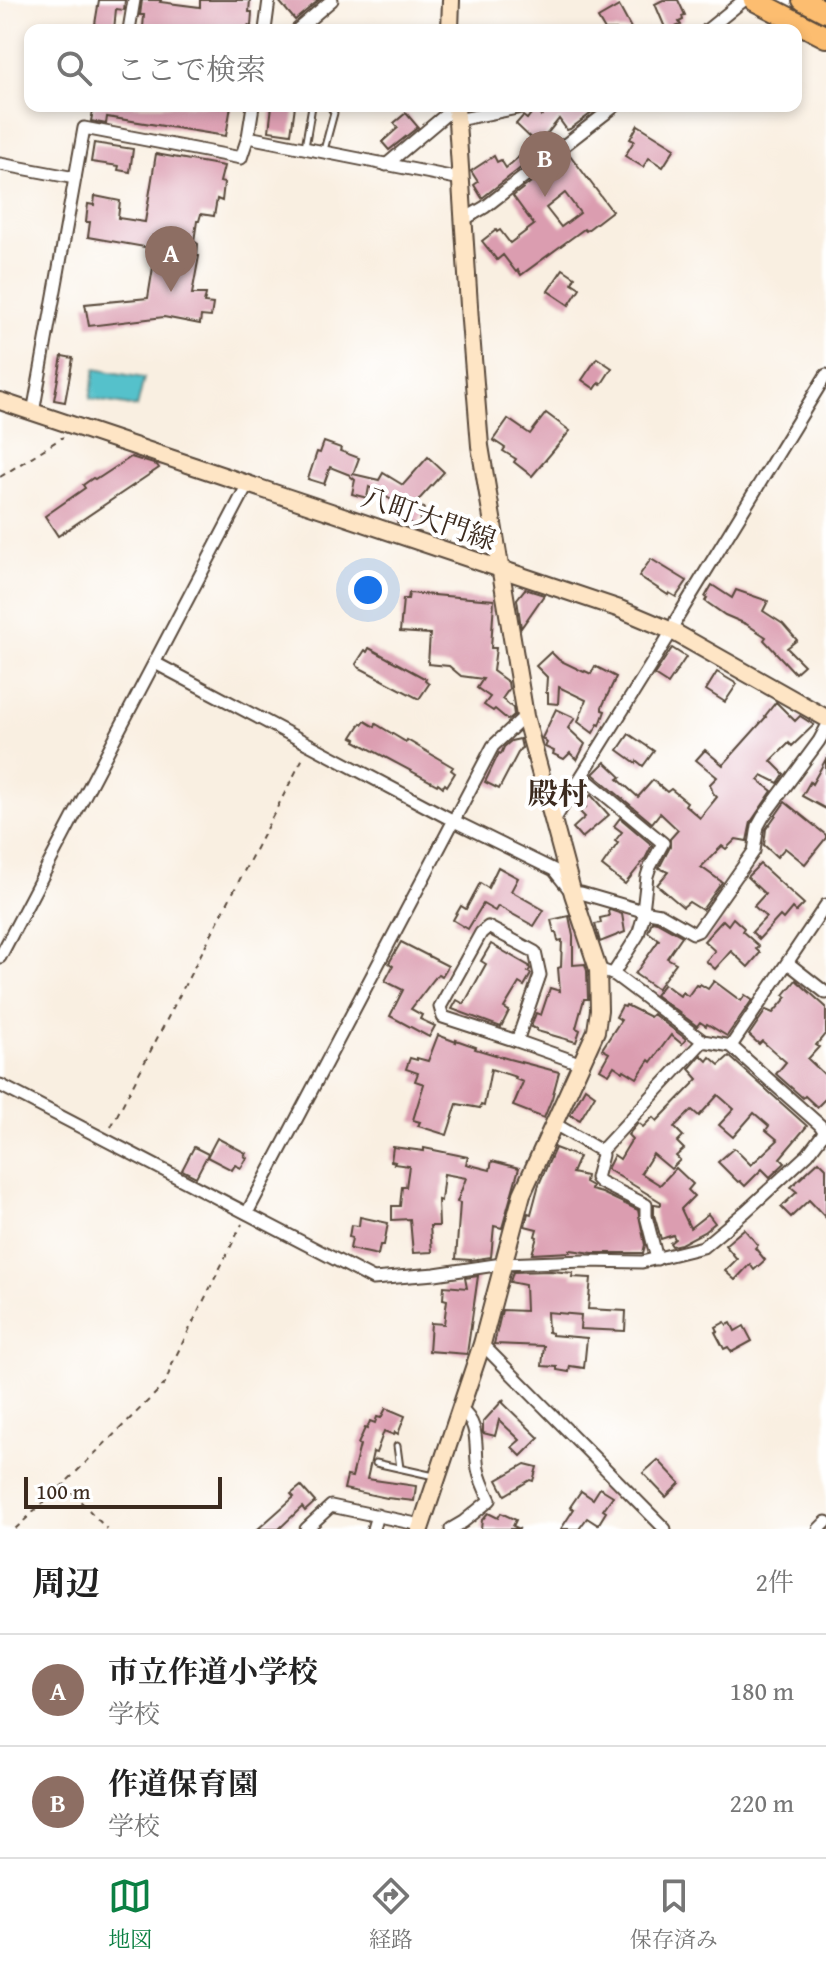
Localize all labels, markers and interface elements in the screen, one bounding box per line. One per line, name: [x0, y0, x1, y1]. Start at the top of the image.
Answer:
search box: [24, 24, 802, 112]
icon: search: [52, 46, 96, 90]
text: ここで検索: [116, 47, 266, 91]
pin: B: [519, 131, 571, 197]
pin: A: [145, 226, 197, 292]
street label: 八町大門線: [356, 475, 502, 560]
your location: [348, 570, 388, 610]
district label: 殿村: [528, 771, 588, 815]
scale bar: [24, 1473, 222, 1509]
text: 100 m: [36, 1475, 91, 1507]
text: 周辺: [32, 1558, 100, 1607]
text: 2件: [755, 1562, 794, 1601]
text: 市立作道小学校: [108, 1649, 318, 1693]
text: A: [50, 1671, 66, 1710]
text: 180 m: [729, 1671, 794, 1710]
text: 学校: [108, 1694, 160, 1733]
text: 作道保育園: [108, 1761, 258, 1805]
text: B: [50, 1783, 66, 1822]
text: 220 m: [729, 1783, 794, 1822]
text: 学校: [108, 1806, 160, 1845]
tab: 地図: [108, 1874, 152, 1955]
tab: 経路: [369, 1874, 413, 1955]
tab: 保存済み: [630, 1874, 718, 1955]

